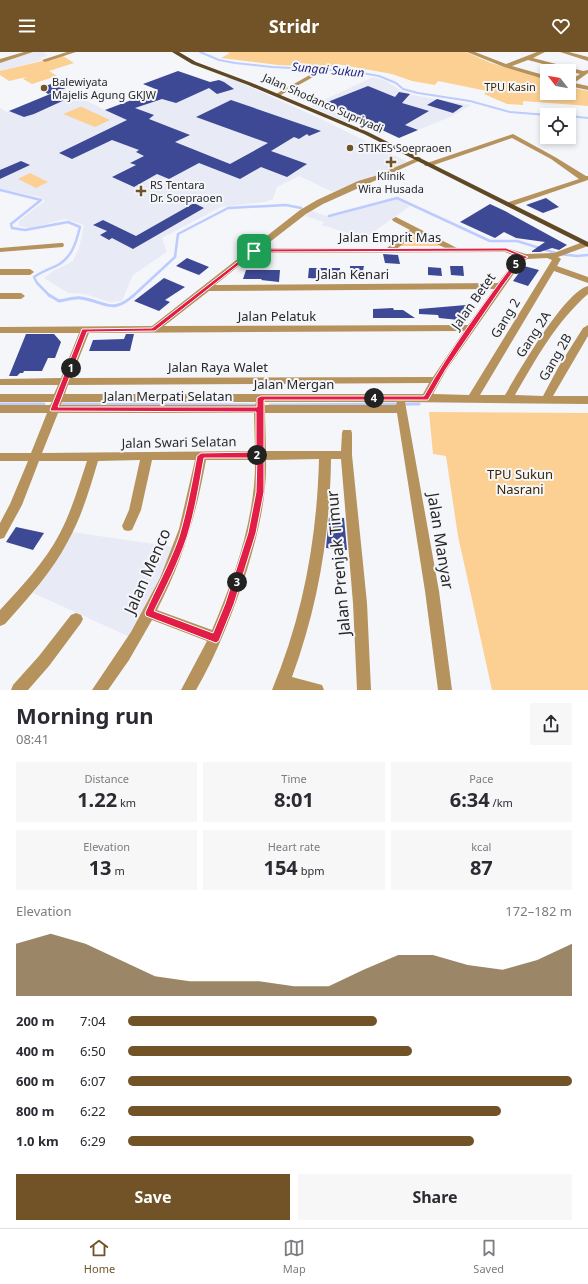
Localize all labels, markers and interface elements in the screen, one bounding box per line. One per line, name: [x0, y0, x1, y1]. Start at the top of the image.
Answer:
text: Stridr: [269, 14, 319, 38]
icon: menu: [16, 15, 38, 37]
icon: heart: [550, 15, 572, 37]
water label: Sungai Sukun: [291, 58, 365, 81]
north arrow: [540, 64, 576, 100]
map controls: [540, 64, 576, 144]
street label: Jalan Shodanco Supriyadi: [260, 69, 386, 136]
place label: Balewiyata Majelis Agung GKJW: [52, 74, 157, 102]
park label: TPU Kasin: [484, 79, 536, 94]
marker: Balewiyata Majelis Agung GKJW: [39, 83, 49, 93]
button: locate: [540, 108, 576, 144]
place label: STIKES Soepraoen: [358, 140, 452, 155]
marker: STIKES Soepraoen: [345, 143, 355, 153]
marker: Klinik Wira Husada: [385, 156, 397, 168]
place label: Klinik Wira Husada: [358, 168, 424, 196]
place label: RS Tentara Dr. Soepraoen: [150, 177, 222, 205]
marker: RS Tentara Dr. Soepraoen: [135, 185, 147, 197]
street label: Jalan Emprit Mas: [337, 228, 441, 246]
pin: [237, 234, 271, 268]
icon: arrive: [243, 240, 265, 262]
pin: 5: [506, 254, 526, 274]
text: 5: [513, 256, 519, 271]
street label: Jalan Kenari: [315, 265, 389, 283]
street label: Jalan Betet: [446, 269, 499, 335]
street label: Gang 2: [486, 295, 524, 341]
street label: Jalan Pelatuk: [236, 307, 316, 325]
street label: Gang 2A: [511, 307, 555, 361]
street label: Gang 2B: [534, 330, 576, 384]
pin: 1: [61, 358, 81, 378]
street label: Jalan Raya Walet: [166, 358, 268, 376]
text: 1: [68, 360, 74, 375]
street label: Jalan Mergan: [252, 375, 334, 393]
street label: Jalan Merpati Selatan: [101, 387, 233, 405]
pin: 4: [364, 388, 384, 408]
text: 4: [371, 390, 377, 405]
street label: Jalan Swari Selatan: [119, 432, 237, 452]
pin: 2: [247, 445, 267, 465]
text: 2: [254, 447, 260, 462]
park label: TPU Sukun Nasrani: [487, 465, 553, 498]
street label: Jalan Prenjak Timur: [321, 489, 355, 639]
street label: Jalan Manyar: [422, 489, 460, 591]
street label: Jalan Menco: [118, 525, 176, 619]
pin: 3: [227, 572, 247, 592]
text: 3: [234, 574, 240, 589]
text: Morning run: [16, 700, 154, 730]
button: share: [530, 703, 572, 745]
text: 08:41: [16, 730, 49, 748]
text: Distance: [84, 771, 129, 786]
text: Time: [281, 771, 307, 786]
text: Pace: [469, 771, 493, 786]
text: 1.22: [77, 786, 117, 813]
text: 8:01: [274, 786, 314, 813]
text: 6:34: [450, 786, 490, 813]
text: km: [117, 795, 136, 810]
text: /km: [490, 795, 513, 810]
text: Elevation: [83, 839, 130, 854]
text: Heart rate: [268, 839, 320, 854]
text: kcal: [471, 839, 491, 854]
text: 13: [89, 854, 112, 881]
text: 154: [263, 854, 298, 881]
text: 87: [470, 854, 493, 881]
text: m: [112, 863, 125, 878]
text: bpm: [298, 863, 325, 878]
text: Elevation: [16, 902, 72, 920]
text: 172–182 m: [505, 902, 572, 920]
text: 200 m: [16, 1012, 54, 1030]
text: 7:04: [80, 1012, 106, 1030]
text: 400 m: [16, 1042, 54, 1060]
text: 6:50: [80, 1042, 106, 1060]
text: 600 m: [16, 1072, 54, 1090]
text: 6:07: [80, 1072, 106, 1090]
text: 800 m: [16, 1102, 54, 1120]
text: 6:22: [80, 1102, 106, 1120]
text: 1.0 km: [16, 1132, 59, 1150]
text: 6:29: [80, 1132, 106, 1150]
button: Save: [16, 1174, 290, 1220]
button: Share: [298, 1174, 572, 1220]
tab: Home: [84, 1237, 115, 1276]
tab: Map: [283, 1237, 306, 1276]
tab: Saved: [473, 1237, 504, 1276]

